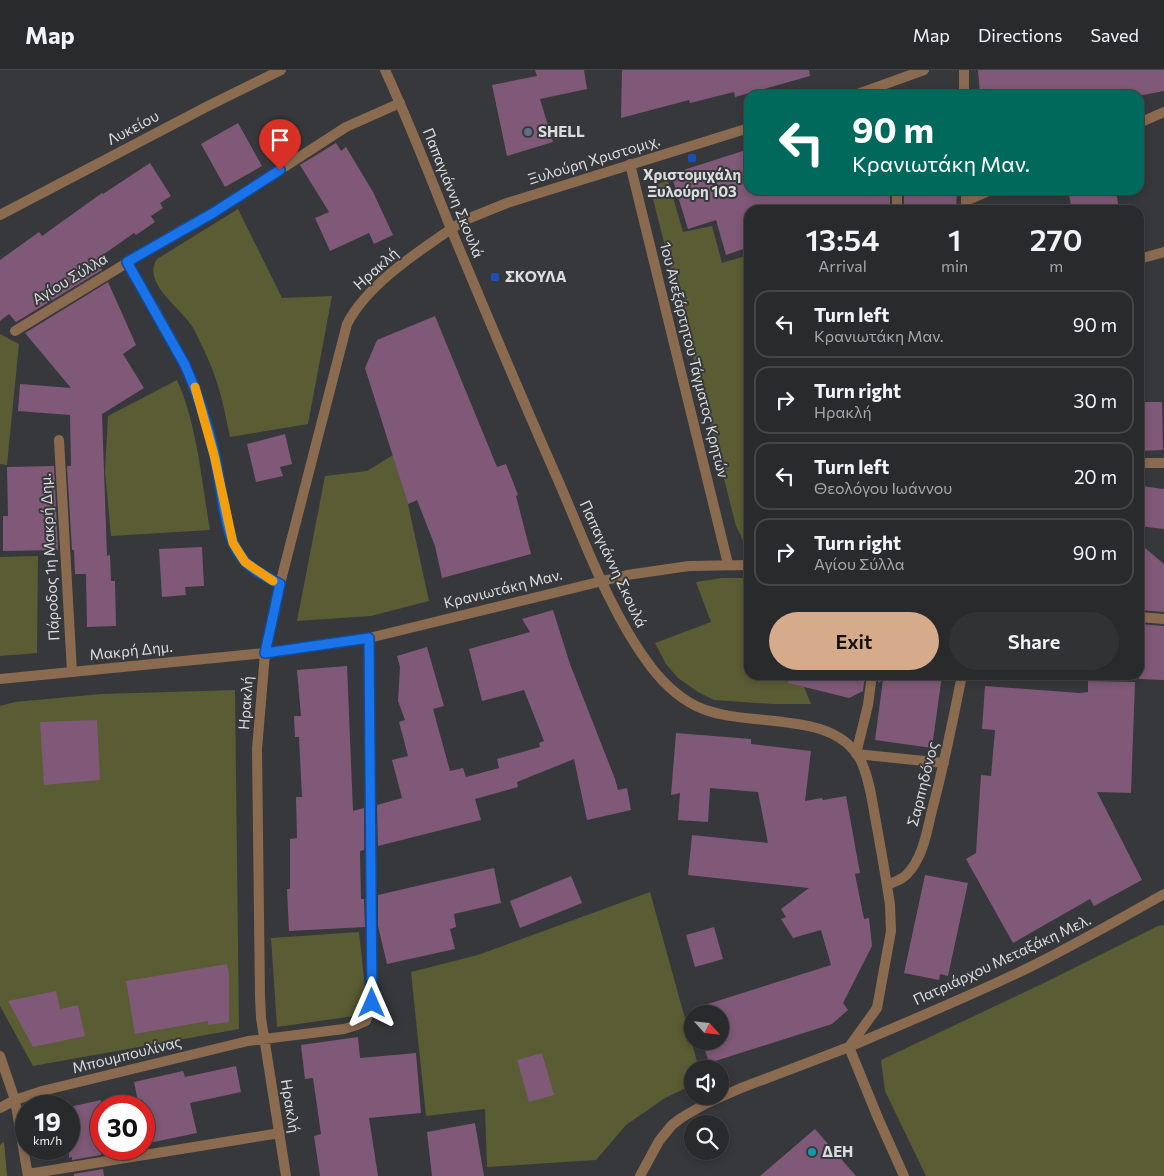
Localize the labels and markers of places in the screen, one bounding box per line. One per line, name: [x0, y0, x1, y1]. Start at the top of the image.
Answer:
pin: [259, 119, 301, 170]
place label: SHELL: [538, 122, 585, 140]
marker: SHELL: [522, 126, 534, 138]
marker: Χριστομιχάλη Ξυλούρη 103: [686, 152, 698, 164]
place label: Χριστομιχάλη Ξυλούρη 103: [643, 165, 741, 200]
place label: ΣΚΟΥΛΑ: [505, 267, 567, 285]
marker: ΣΚΟΥΛΑ: [489, 271, 501, 283]
place label: ΔΕΗ: [822, 1142, 853, 1160]
marker: ΔΕΗ: [806, 1146, 818, 1158]

